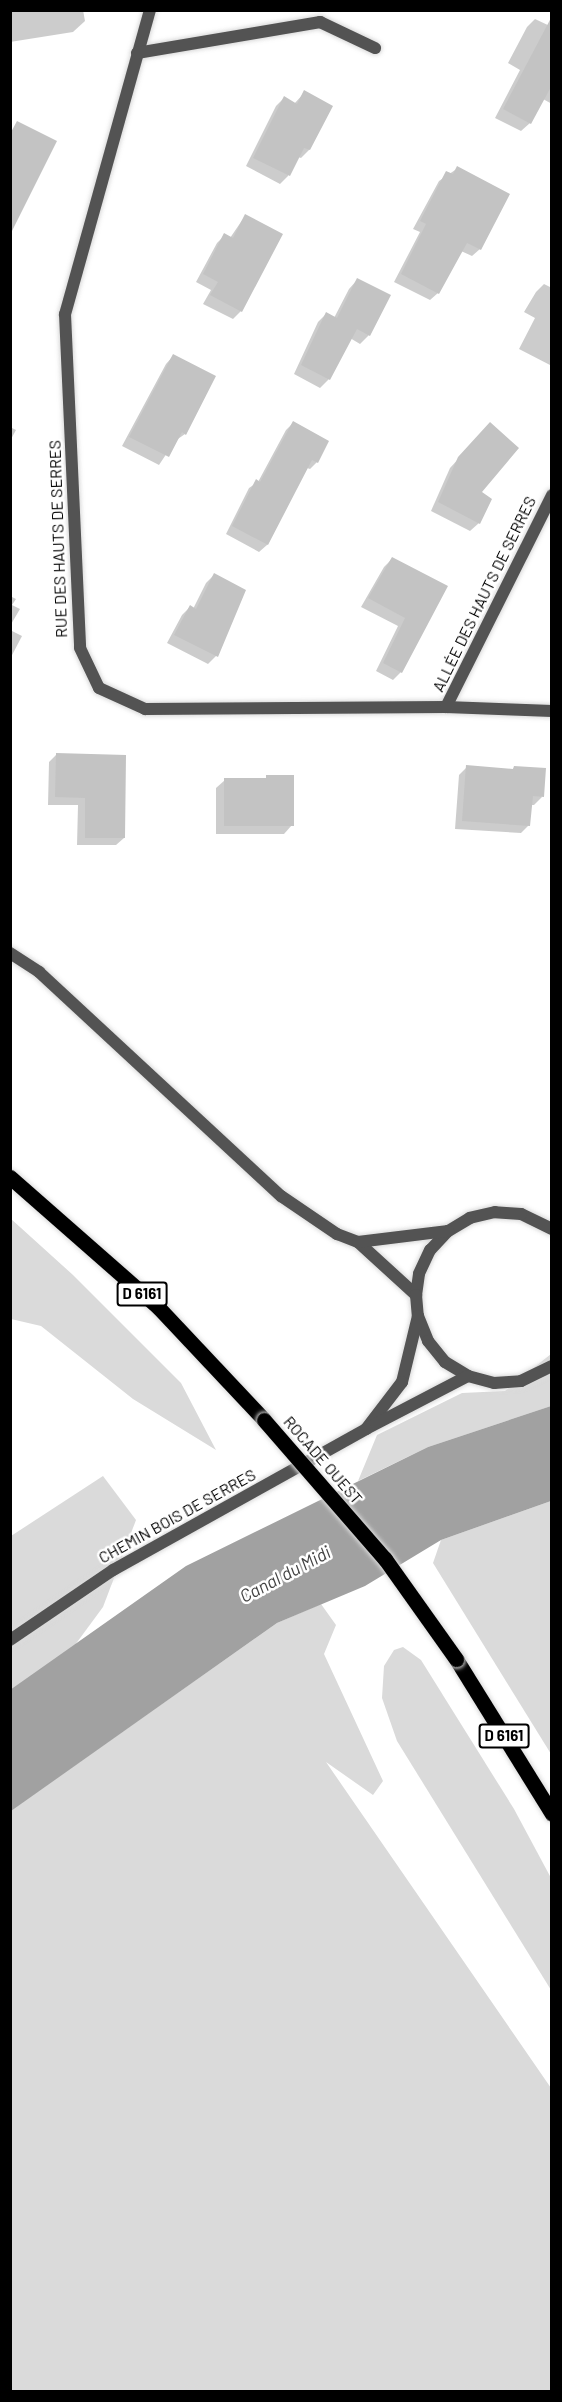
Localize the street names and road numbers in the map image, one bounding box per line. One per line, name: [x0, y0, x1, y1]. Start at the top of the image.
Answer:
street label: RUE DES HAUTS DE SERRES: [45, 440, 71, 638]
street label: ALLÉE DES HAUTS DE SERRES: [428, 493, 540, 695]
road number: D 6161: [116, 1282, 168, 1306]
street label: ROCADE OUEST: [280, 1412, 366, 1508]
street label: CHEMIN BOIS DE SERRES: [95, 1465, 259, 1567]
road number: D 6161: [478, 1724, 530, 1748]

